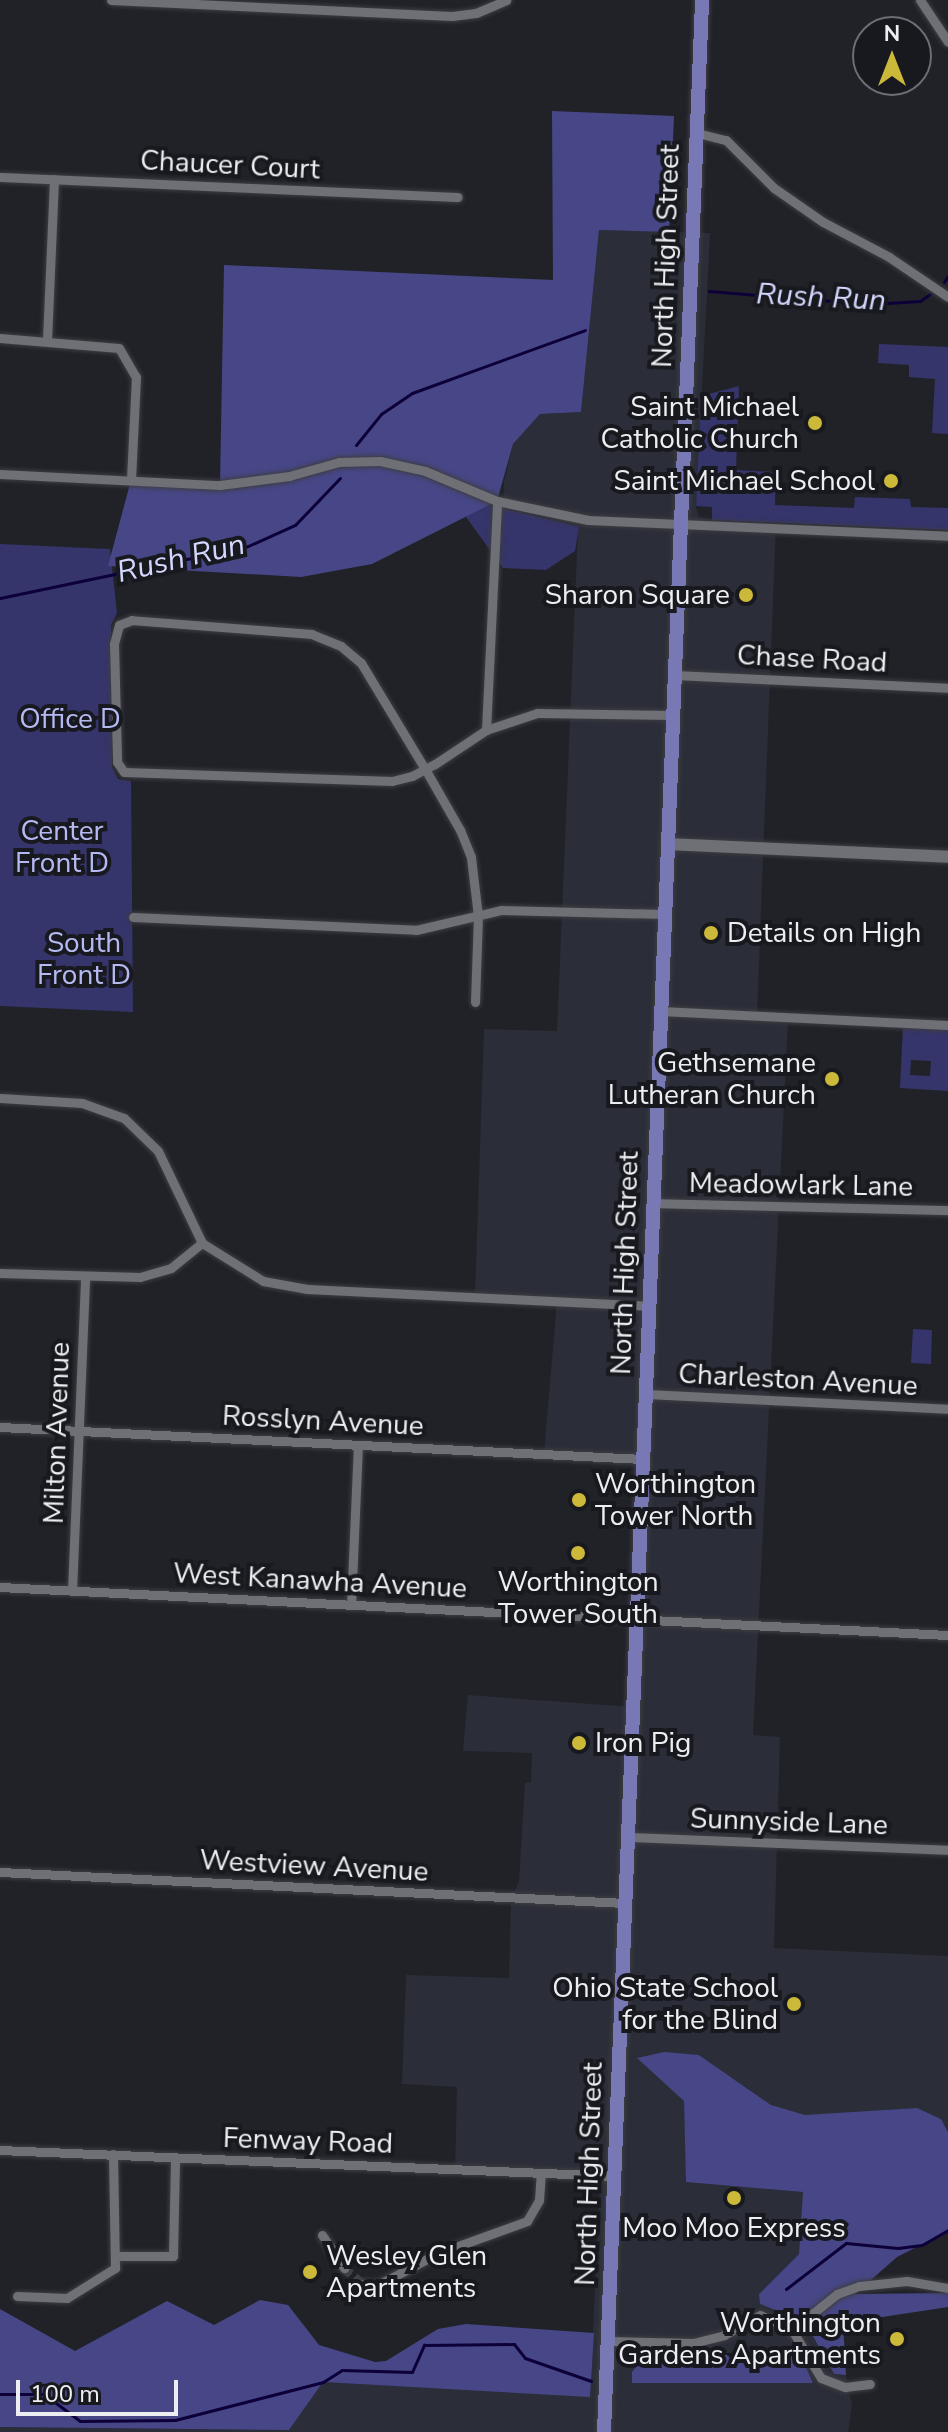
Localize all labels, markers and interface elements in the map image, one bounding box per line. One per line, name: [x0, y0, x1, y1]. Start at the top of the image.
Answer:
north arrow: [852, 16, 932, 96]
text: N: [884, 19, 900, 49]
street label: Chaucer Court: [139, 144, 321, 186]
street label: North High Street: [645, 144, 687, 368]
water label: Rush Run: [755, 277, 887, 319]
place label: Saint Michael Catholic Church: [600, 390, 799, 456]
marker: Saint Michael Catholic Church: [806, 414, 824, 432]
place label: Saint Michael School: [614, 464, 875, 498]
marker: Saint Michael School: [882, 472, 900, 490]
water label: Rush Run: [114, 527, 248, 591]
place label: Sharon Square: [545, 578, 730, 612]
marker: Sharon Square: [737, 586, 755, 604]
street label: Chase Road: [736, 638, 888, 680]
park label: Office D: [19, 702, 121, 736]
park label: Center Front D: [15, 814, 109, 880]
place label: Details on High: [727, 916, 921, 950]
marker: Details on High: [702, 924, 720, 942]
park label: South Front D: [37, 926, 131, 992]
place label: Gethsemane Lutheran Church: [608, 1046, 816, 1112]
marker: Gethsemane Lutheran Church: [823, 1070, 841, 1088]
street label: North High Street: [604, 1151, 646, 1375]
street label: Meadowlark Lane: [689, 1166, 913, 1204]
street label: Milton Avenue: [37, 1341, 77, 1525]
street label: Charleston Avenue: [677, 1357, 919, 1403]
street label: Rosslyn Avenue: [221, 1399, 425, 1443]
place label: Worthington Tower North: [595, 1467, 756, 1533]
marker: Worthington Tower North: [570, 1491, 588, 1509]
marker: Worthington Tower South: [569, 1544, 587, 1562]
street label: West Kanawha Avenue: [172, 1557, 468, 1605]
place label: Worthington Tower South: [497, 1565, 659, 1631]
place label: Iron Pig: [595, 1726, 691, 1760]
marker: Iron Pig: [570, 1734, 588, 1752]
street label: Sunnyside Lane: [690, 1802, 888, 1842]
street label: Westview Avenue: [199, 1843, 429, 1889]
place label: Ohio State School for the Blind: [552, 1971, 778, 2037]
marker: Ohio State School for the Blind: [785, 1995, 803, 2013]
street label: North High Street: [568, 2062, 610, 2286]
street label: Fenway Road: [222, 2121, 394, 2161]
marker: Moo Moo Express: [725, 2189, 743, 2207]
place label: Moo Moo Express: [622, 2211, 846, 2245]
place label: Wesley Glen Apartments: [326, 2239, 487, 2305]
marker: Wesley Glen Apartments: [301, 2263, 319, 2281]
place label: Worthington Gardens Apartments: [618, 2306, 881, 2372]
marker: Worthington Gardens Apartments: [888, 2330, 906, 2348]
scale bar: [20, 2364, 182, 2414]
text: 100 m: [30, 2378, 100, 2410]

